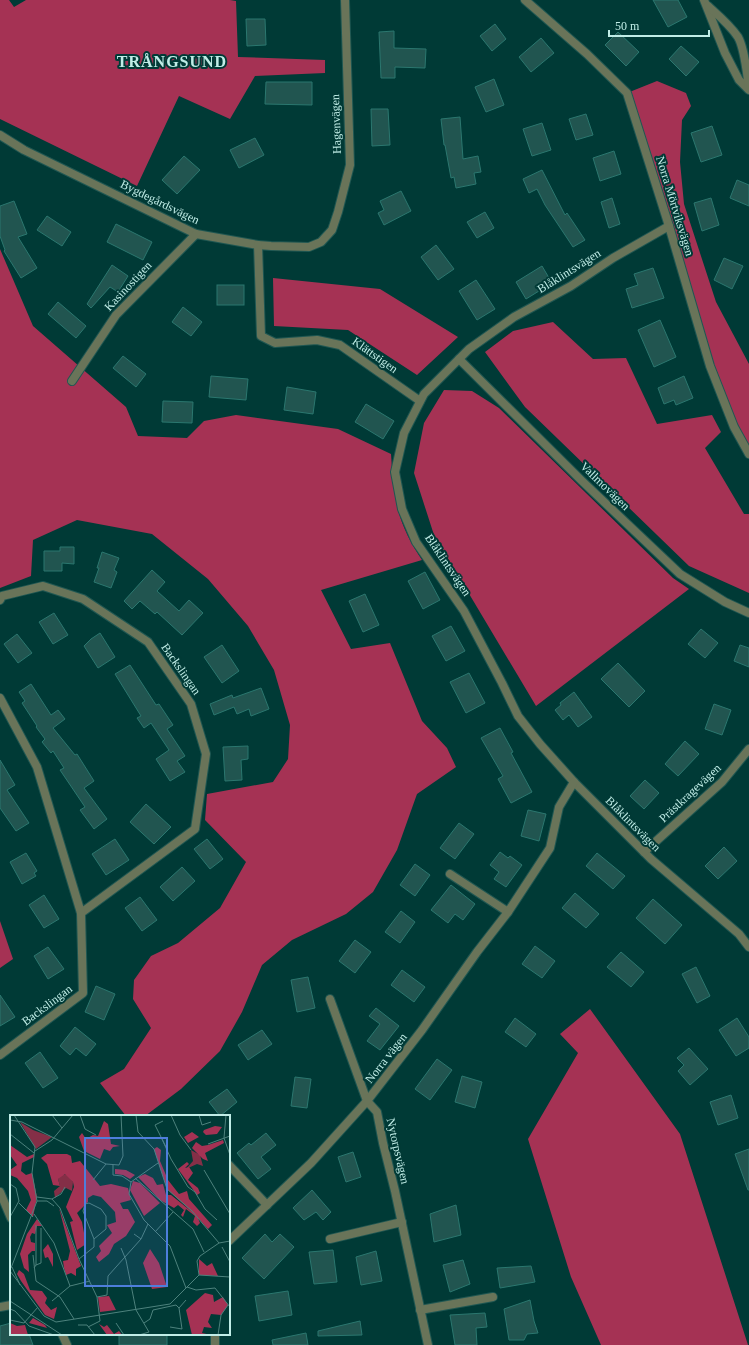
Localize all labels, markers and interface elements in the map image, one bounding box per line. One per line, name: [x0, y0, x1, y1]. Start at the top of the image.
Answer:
scale bar: [609, 12, 709, 38]
text: 50 m: [615, 19, 640, 33]
district label: TRÅNGSUND: [117, 53, 227, 70]
street label: Hagenvägen: [328, 94, 344, 154]
street label: Norra Mörtviksvägen: [653, 154, 697, 258]
street label: Bygdegårdsvägen: [118, 177, 202, 227]
street label: Blåklintsvägen: [535, 246, 603, 296]
street label: Kasinostigen: [102, 258, 154, 314]
street label: Klättstigen: [349, 334, 401, 376]
street label: Vallmovägen: [577, 459, 633, 513]
street label: Blåklintsvägen: [422, 531, 474, 599]
street label: Backslingan: [158, 641, 204, 697]
street label: Prästkragevägen: [656, 761, 724, 825]
street label: Blåklintsvägen: [603, 794, 663, 854]
street label: Backslingan: [19, 982, 75, 1028]
street label: Norra vägen: [362, 1030, 410, 1086]
inset map: [10, 1115, 230, 1335]
street label: Nytorpsvägen: [384, 1117, 412, 1185]

